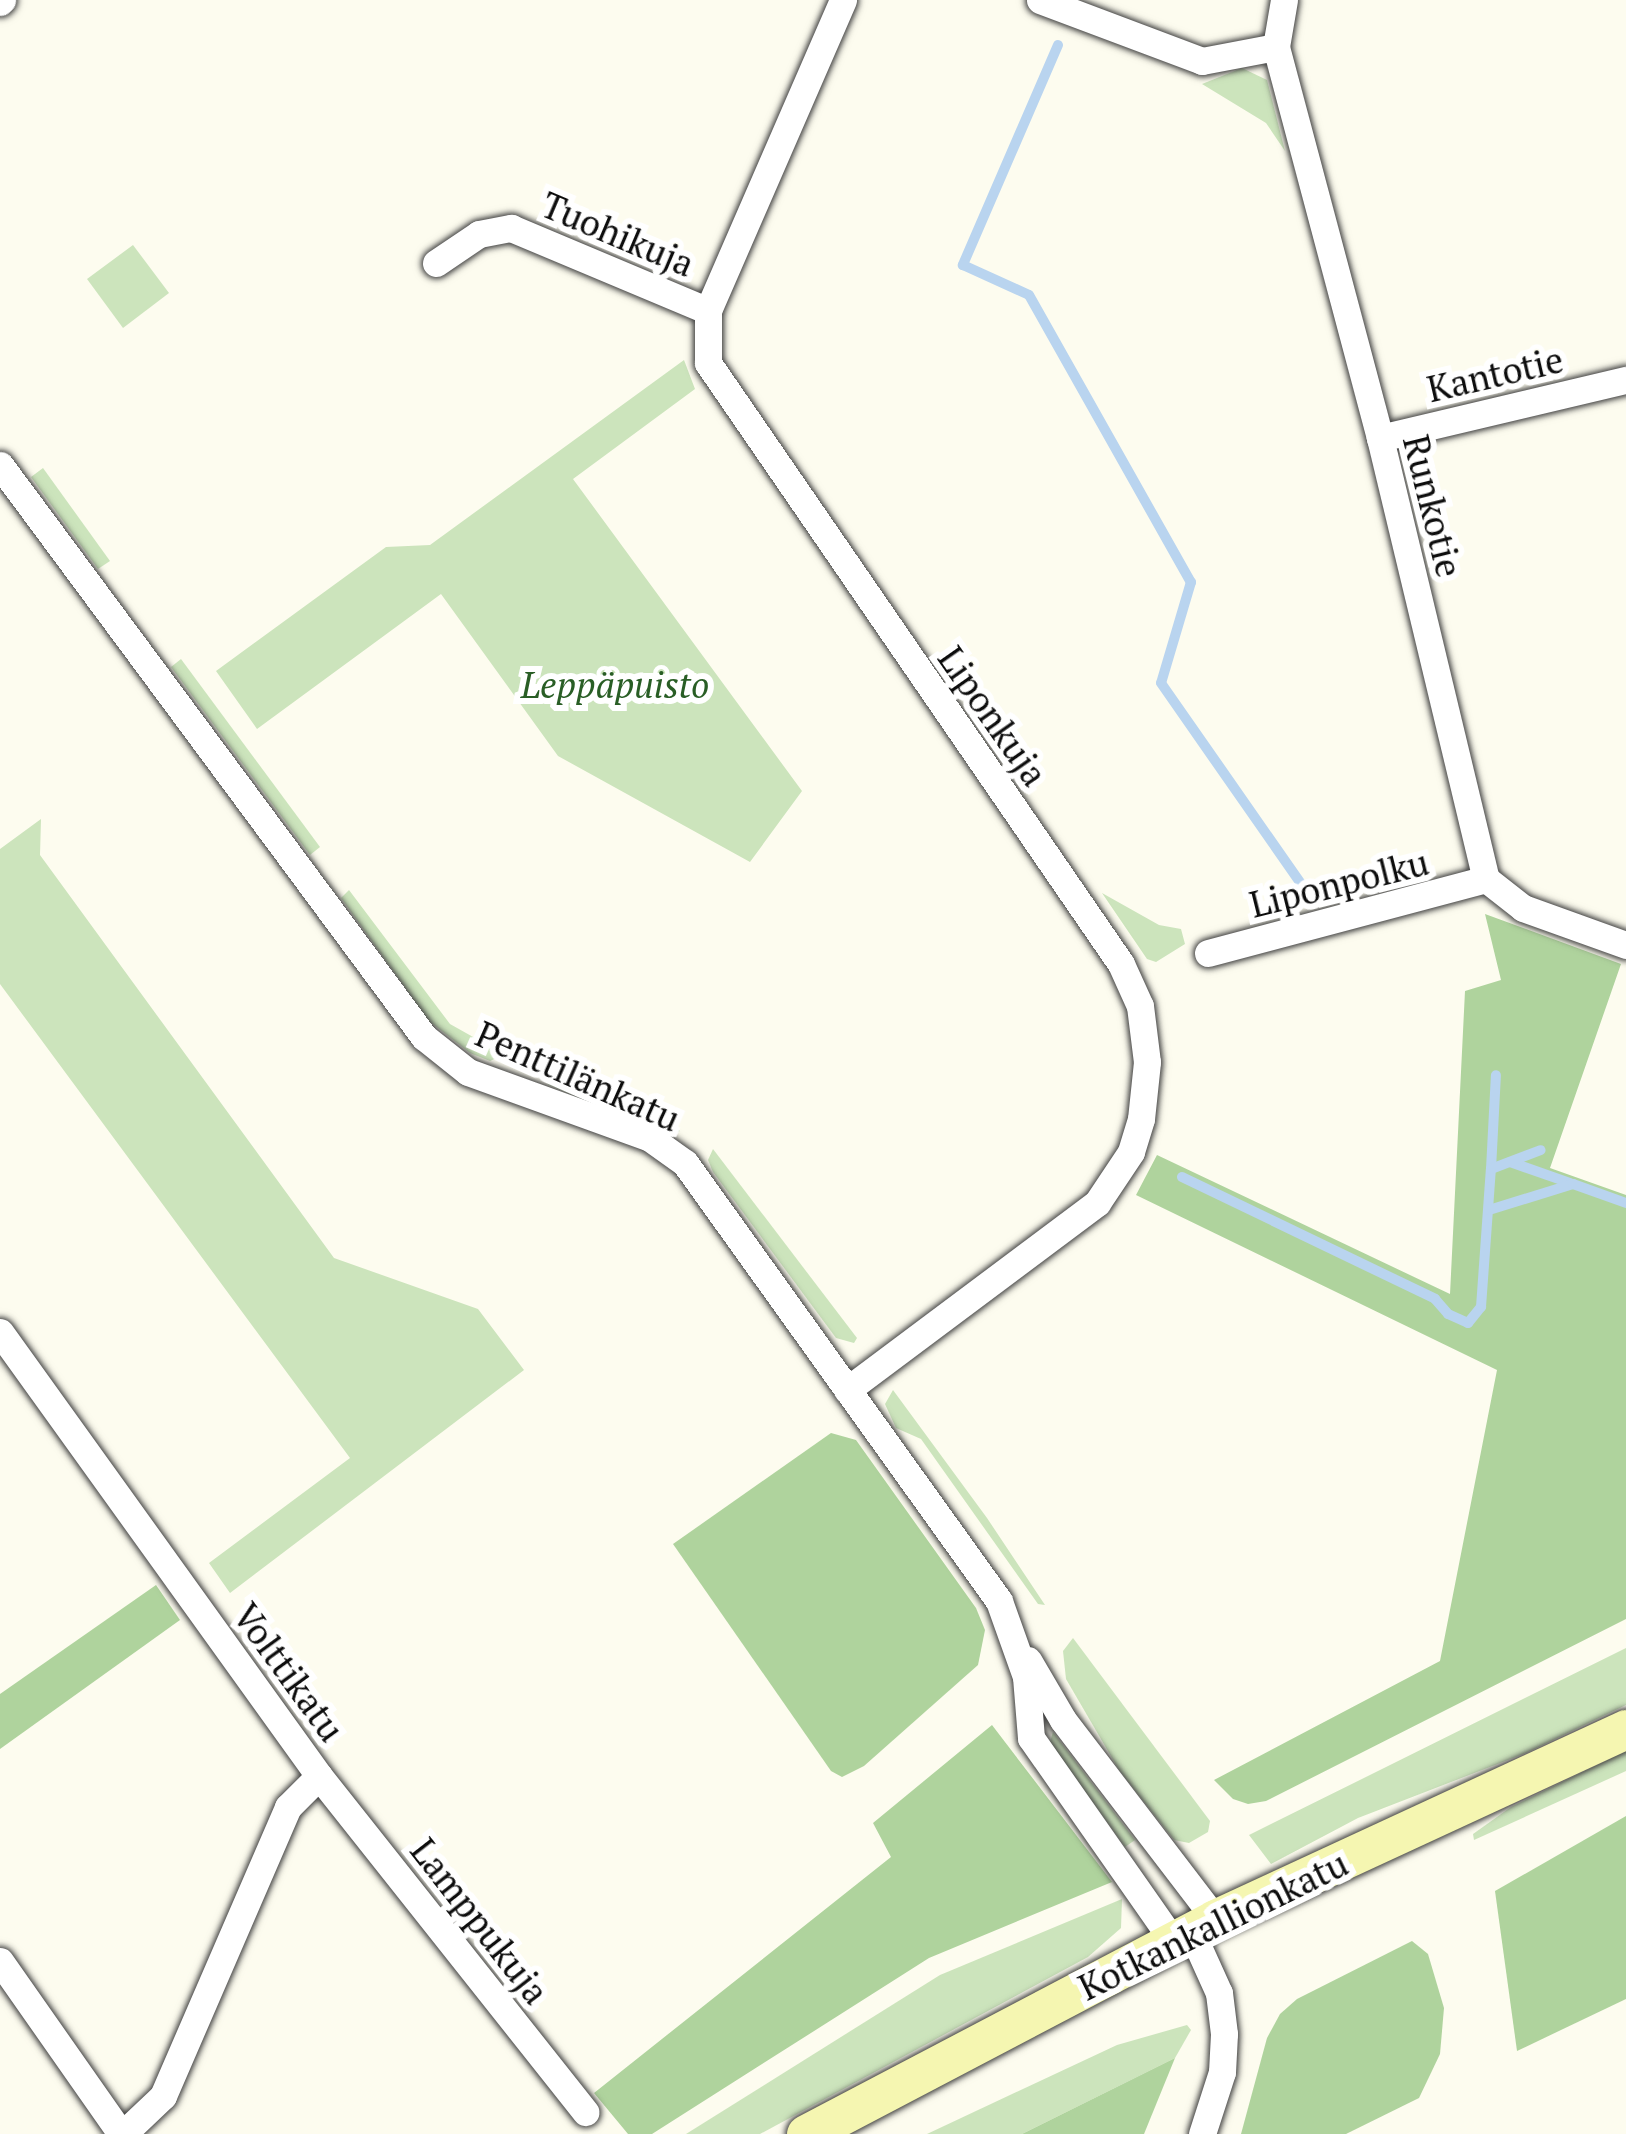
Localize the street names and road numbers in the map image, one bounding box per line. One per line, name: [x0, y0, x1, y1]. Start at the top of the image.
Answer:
street label: Tuohikuja: [535, 183, 701, 285]
street label: Kantotie: [1423, 337, 1567, 411]
street label: Runkotie: [1395, 430, 1471, 582]
street label: Liponkuja: [929, 638, 1057, 794]
street label: Liponpolku: [1245, 840, 1433, 926]
street label: Penttilänkatu: [469, 1012, 687, 1140]
street label: Volttikatu: [224, 1594, 354, 1750]
street label: Lamppukuja: [402, 1830, 558, 2012]
street label: Kotkankallionkatu: [1071, 1841, 1355, 2009]

